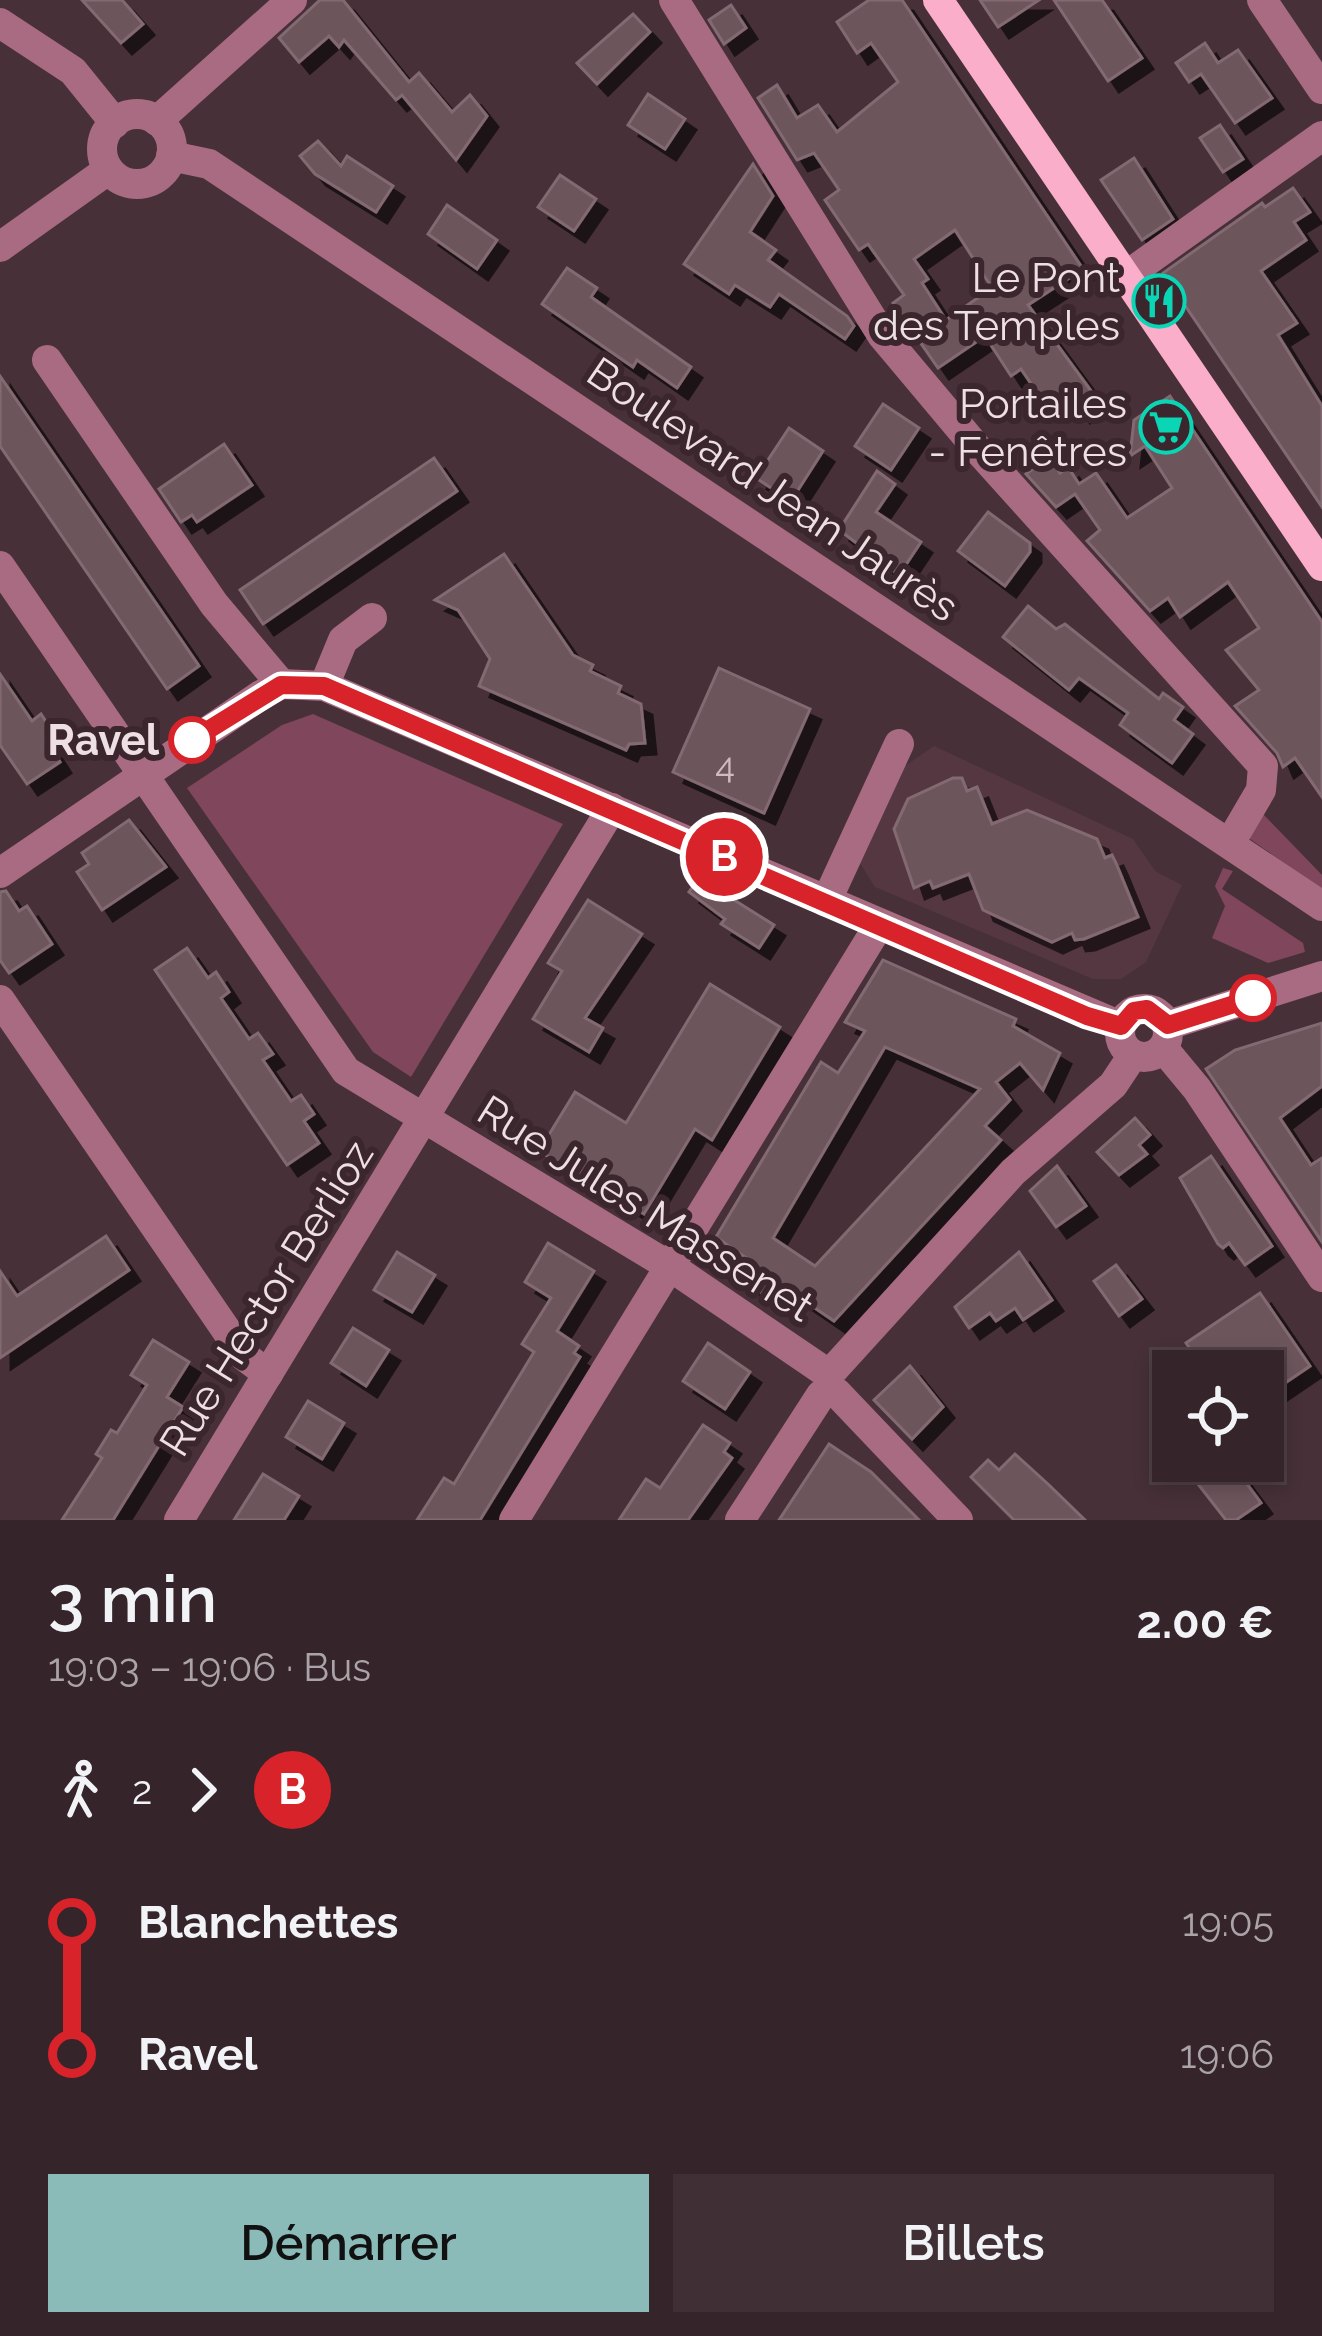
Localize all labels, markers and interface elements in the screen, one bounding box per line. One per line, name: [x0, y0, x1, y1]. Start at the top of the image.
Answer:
place label: Le Pont des Temples: [873, 253, 1120, 350]
restaurant icon: Le Pont des Temples: [1131, 273, 1187, 329]
street label: Boulevard Jean Jaurès: [578, 347, 967, 632]
place label: Portailes - Fenêtres: [929, 379, 1127, 476]
supermarket icon: Portailes - Fenêtres: [1138, 399, 1194, 455]
place label: Ravel: [47, 716, 160, 765]
marker: Ravel: [170, 718, 214, 762]
house number: 4: [715, 744, 735, 786]
line badge: B: [685, 818, 763, 896]
text: B: [710, 832, 738, 881]
unlabelled marker: [1231, 976, 1275, 1020]
street label: Rue Jules Massenet: [469, 1085, 822, 1331]
street label: Rue Hector Berlioz: [150, 1132, 383, 1465]
map controls: [1152, 1350, 1284, 1482]
button: locate: [1152, 1350, 1284, 1482]
text: 3 min: [48, 1560, 217, 1637]
text: 2.00 €: [1137, 1596, 1274, 1649]
text: 19:03 – 19:06 · Bus: [48, 1644, 371, 1690]
icon: walk: [48, 1757, 114, 1823]
icon: forward: [170, 1757, 236, 1823]
text: B: [278, 1765, 307, 1814]
text: 2: [132, 1767, 152, 1813]
text: Blanchettes: [138, 1896, 399, 1949]
text: 19:05: [1182, 1899, 1274, 1945]
text: Ravel: [138, 2028, 258, 2081]
text: 19:06: [1180, 2031, 1274, 2077]
button: Démarrer: [48, 2174, 649, 2312]
button: Billets: [673, 2174, 1274, 2312]

